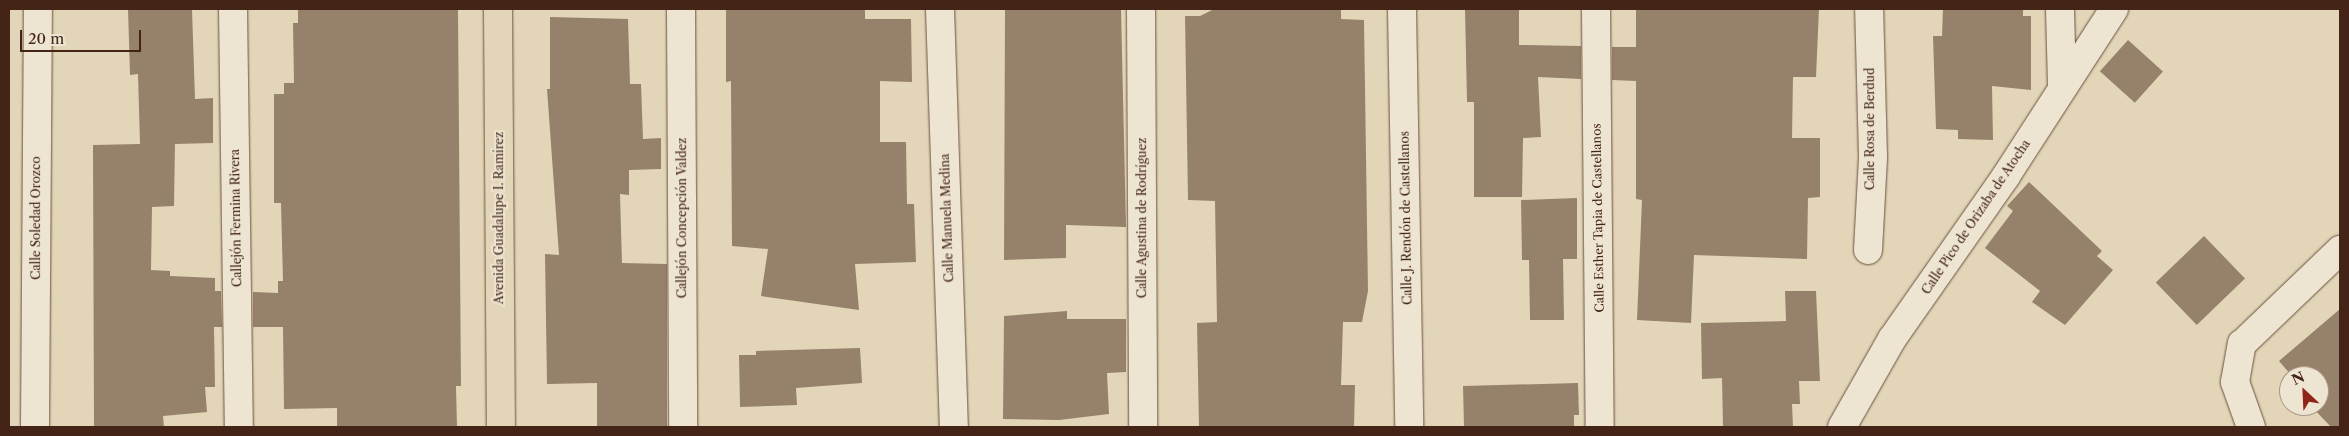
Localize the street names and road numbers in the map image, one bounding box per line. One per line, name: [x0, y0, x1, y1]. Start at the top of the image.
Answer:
street label: Calle Rosa de Berdud: [1863, 68, 1877, 190]
street label: Calle Esther Tapia de Castellanos: [1589, 123, 1607, 313]
street label: Calle J. Rendón de Castellanos: [1397, 131, 1415, 305]
street label: Avenida Guadalupe I. Ramírez: [492, 132, 506, 304]
street label: Callejón Concepción Valdez: [675, 137, 689, 299]
street label: Calle Agustina de Rodríguez: [1135, 137, 1149, 299]
street label: Calle Pico de Orizaba de Atocha: [1919, 137, 2033, 297]
street label: Callejón Fermina Rivera: [228, 149, 244, 287]
street label: Calle Manuela Medina: [938, 153, 956, 283]
street label: Calle Soledad Orozco: [29, 156, 43, 280]

